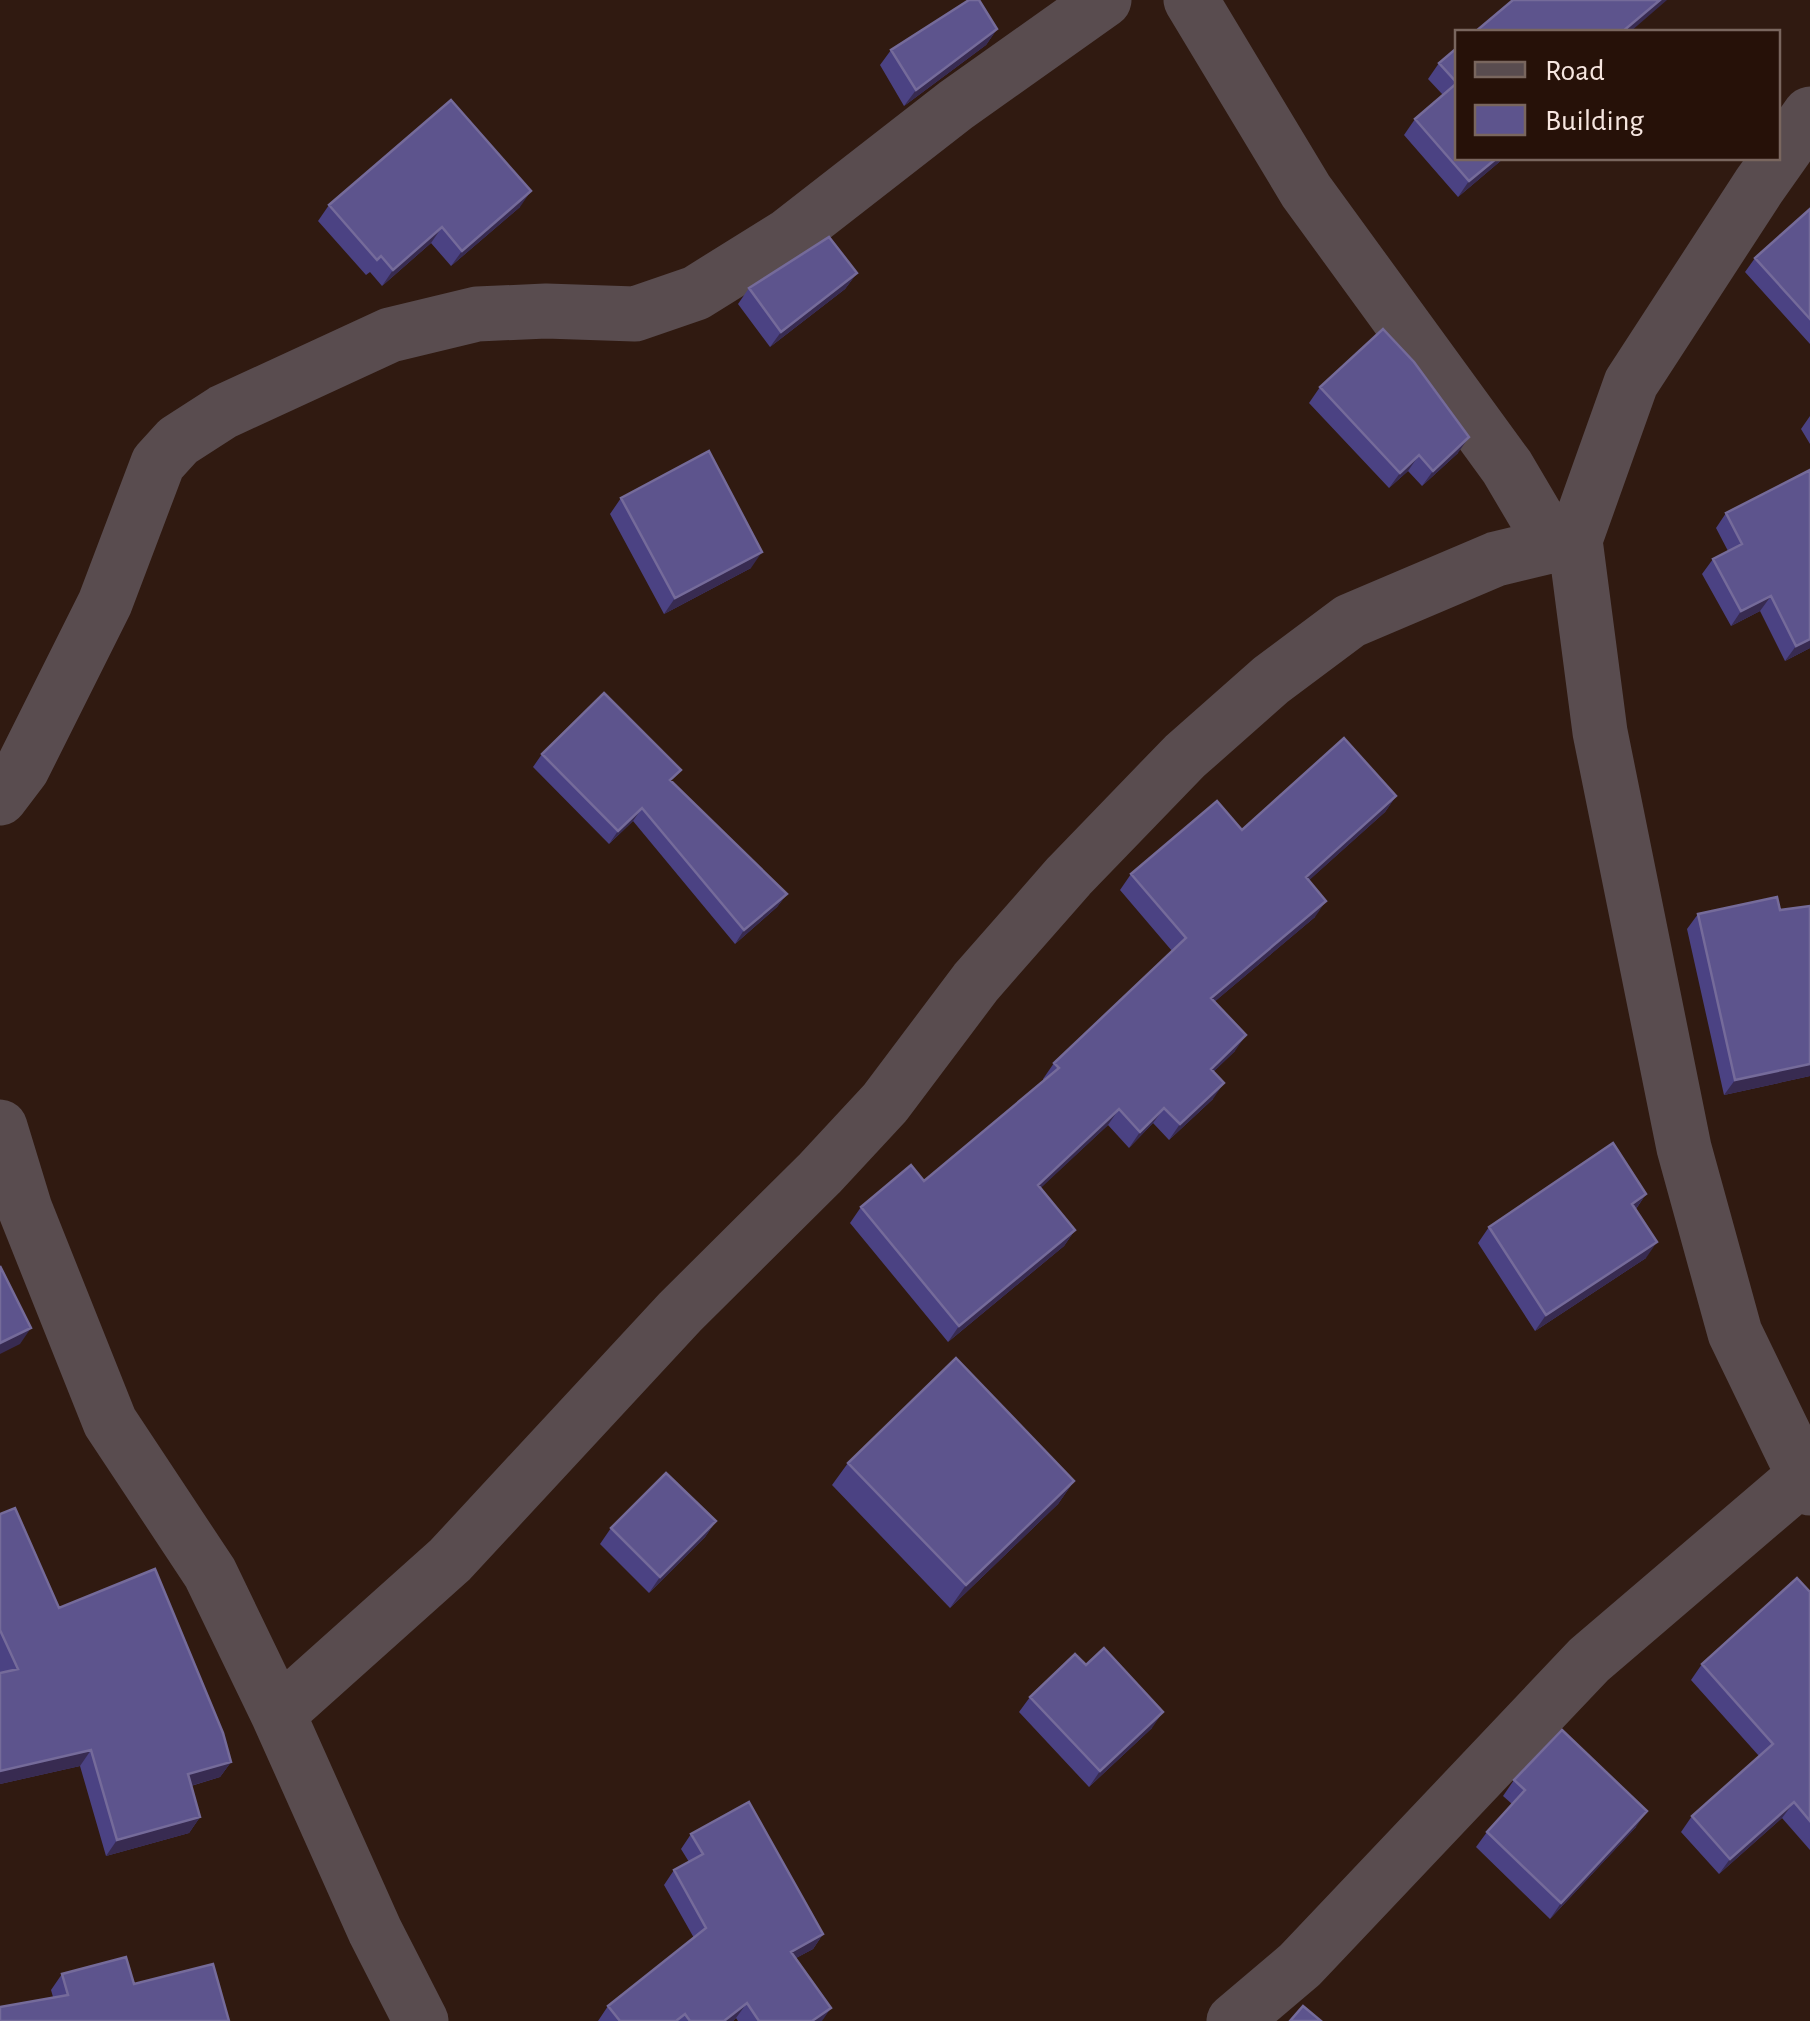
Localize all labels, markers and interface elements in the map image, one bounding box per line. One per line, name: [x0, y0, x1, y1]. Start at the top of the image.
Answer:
legend: [1455, 30, 1780, 160]
text: Road: [1545, 56, 1605, 86]
text: Building: [1545, 106, 1644, 136]

